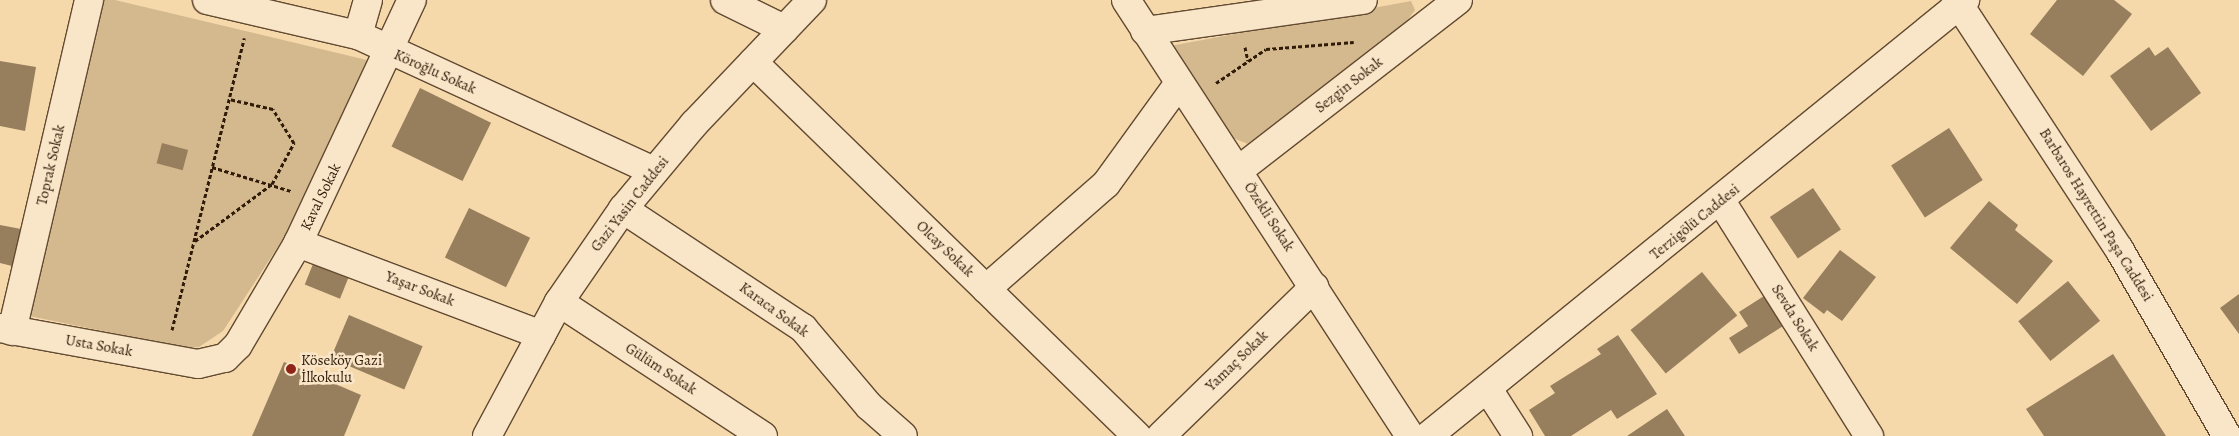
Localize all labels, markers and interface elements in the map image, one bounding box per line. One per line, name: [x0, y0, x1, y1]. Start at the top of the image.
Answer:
street label: Köroğlu Sokak: [391, 46, 479, 98]
street label: Sezgin Sokak: [1312, 53, 1386, 117]
street label: Toprak Sokak: [33, 123, 69, 207]
street label: Barbaros Hayrettin Paşa Caddesi: [2035, 125, 2157, 305]
street label: Gazi Yasin Caddesi: [587, 153, 673, 255]
street label: Kaval Sokak: [297, 160, 345, 234]
street label: Özekli Sokak: [1240, 179, 1298, 255]
street label: Terzigölü Caddesi: [1647, 180, 1743, 264]
street label: Olcay Sokak: [912, 217, 978, 281]
street label: Yaşar Sokak: [383, 268, 457, 310]
street label: Karaca Sokak: [736, 279, 812, 341]
street label: Sevda Sokak: [1767, 281, 1823, 355]
street label: Yamaç Sokak: [1202, 327, 1272, 395]
street label: Usta Sokak: [64, 331, 134, 361]
street label: Gülüm Sokak: [622, 339, 700, 399]
place label: Köseköy Gazi İlkokulu: [301, 351, 382, 386]
marker: Köseköy Gazi İlkokulu: [285, 363, 297, 375]

